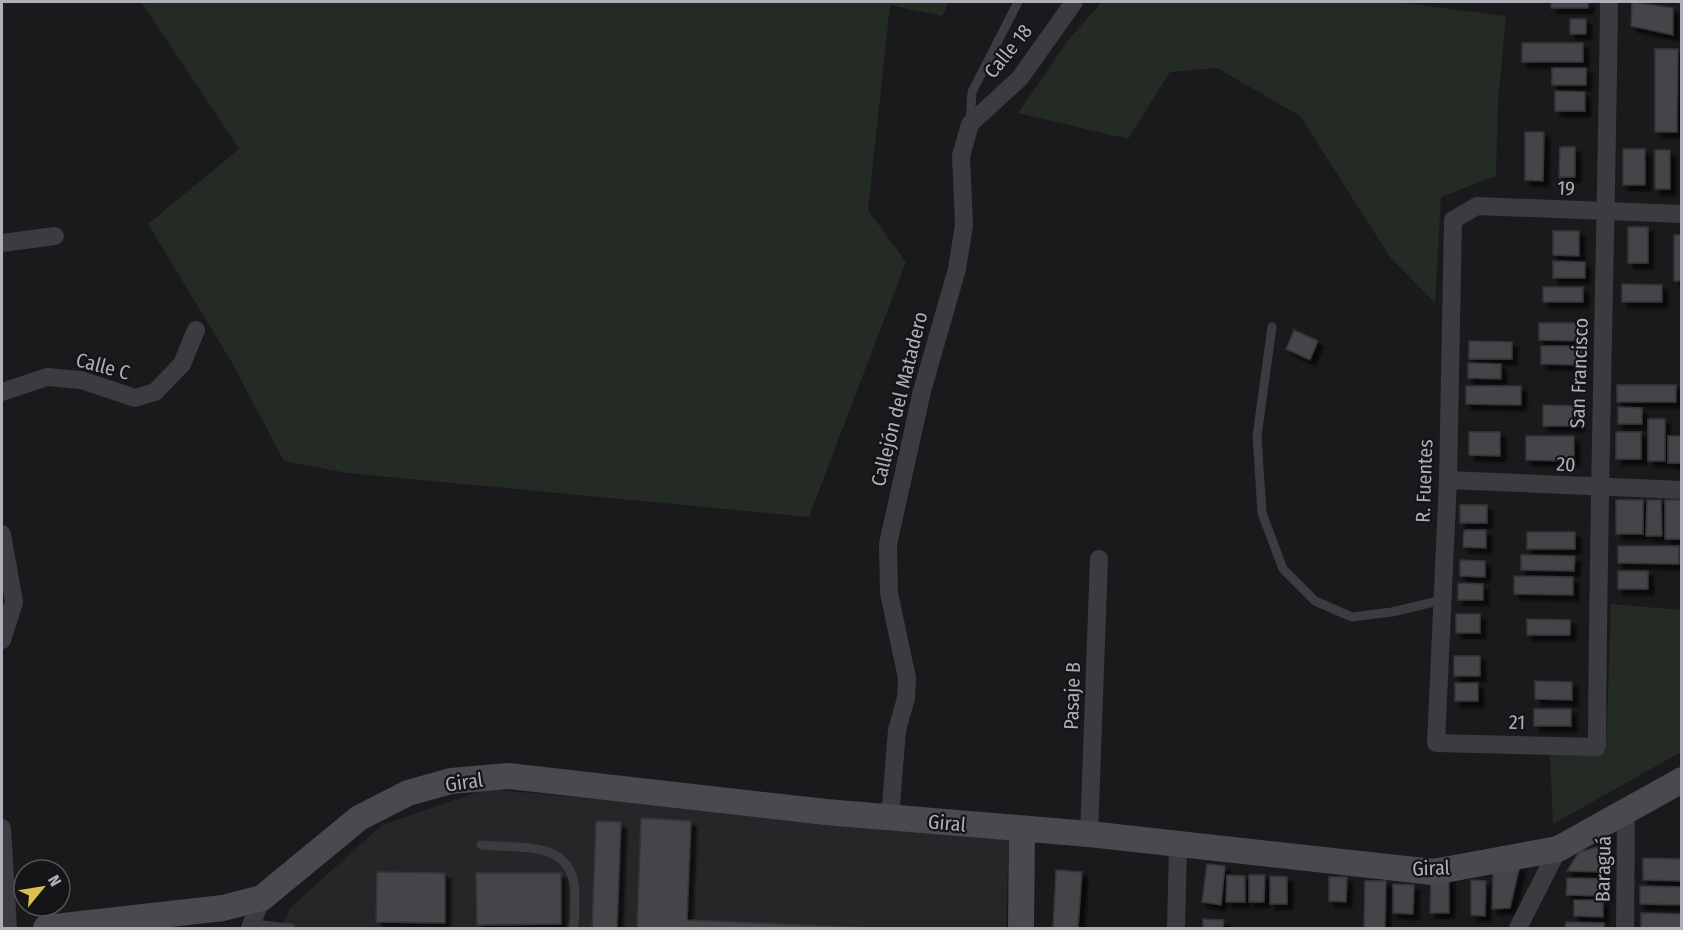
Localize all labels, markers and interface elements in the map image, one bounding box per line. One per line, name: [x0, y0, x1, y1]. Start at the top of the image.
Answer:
street label: Calle 18: [979, 19, 1037, 83]
street label: 19: [1557, 176, 1575, 200]
street label: Callejón del Matadero: [866, 309, 932, 489]
street label: San Francisco: [1565, 317, 1593, 429]
street label: Calle C: [73, 347, 133, 385]
street label: R. Fuentes: [1411, 439, 1437, 523]
street label: 20: [1556, 452, 1576, 476]
street label: Pasaje B: [1059, 662, 1085, 730]
street label: 21: [1509, 710, 1525, 734]
street label: Giral: [444, 767, 484, 797]
street label: Giral: [927, 809, 967, 837]
street label: Baraguá: [1590, 836, 1616, 902]
street label: Giral: [1412, 855, 1450, 881]
north arrow: [12, 858, 72, 918]
text: N: [44, 872, 65, 890]

